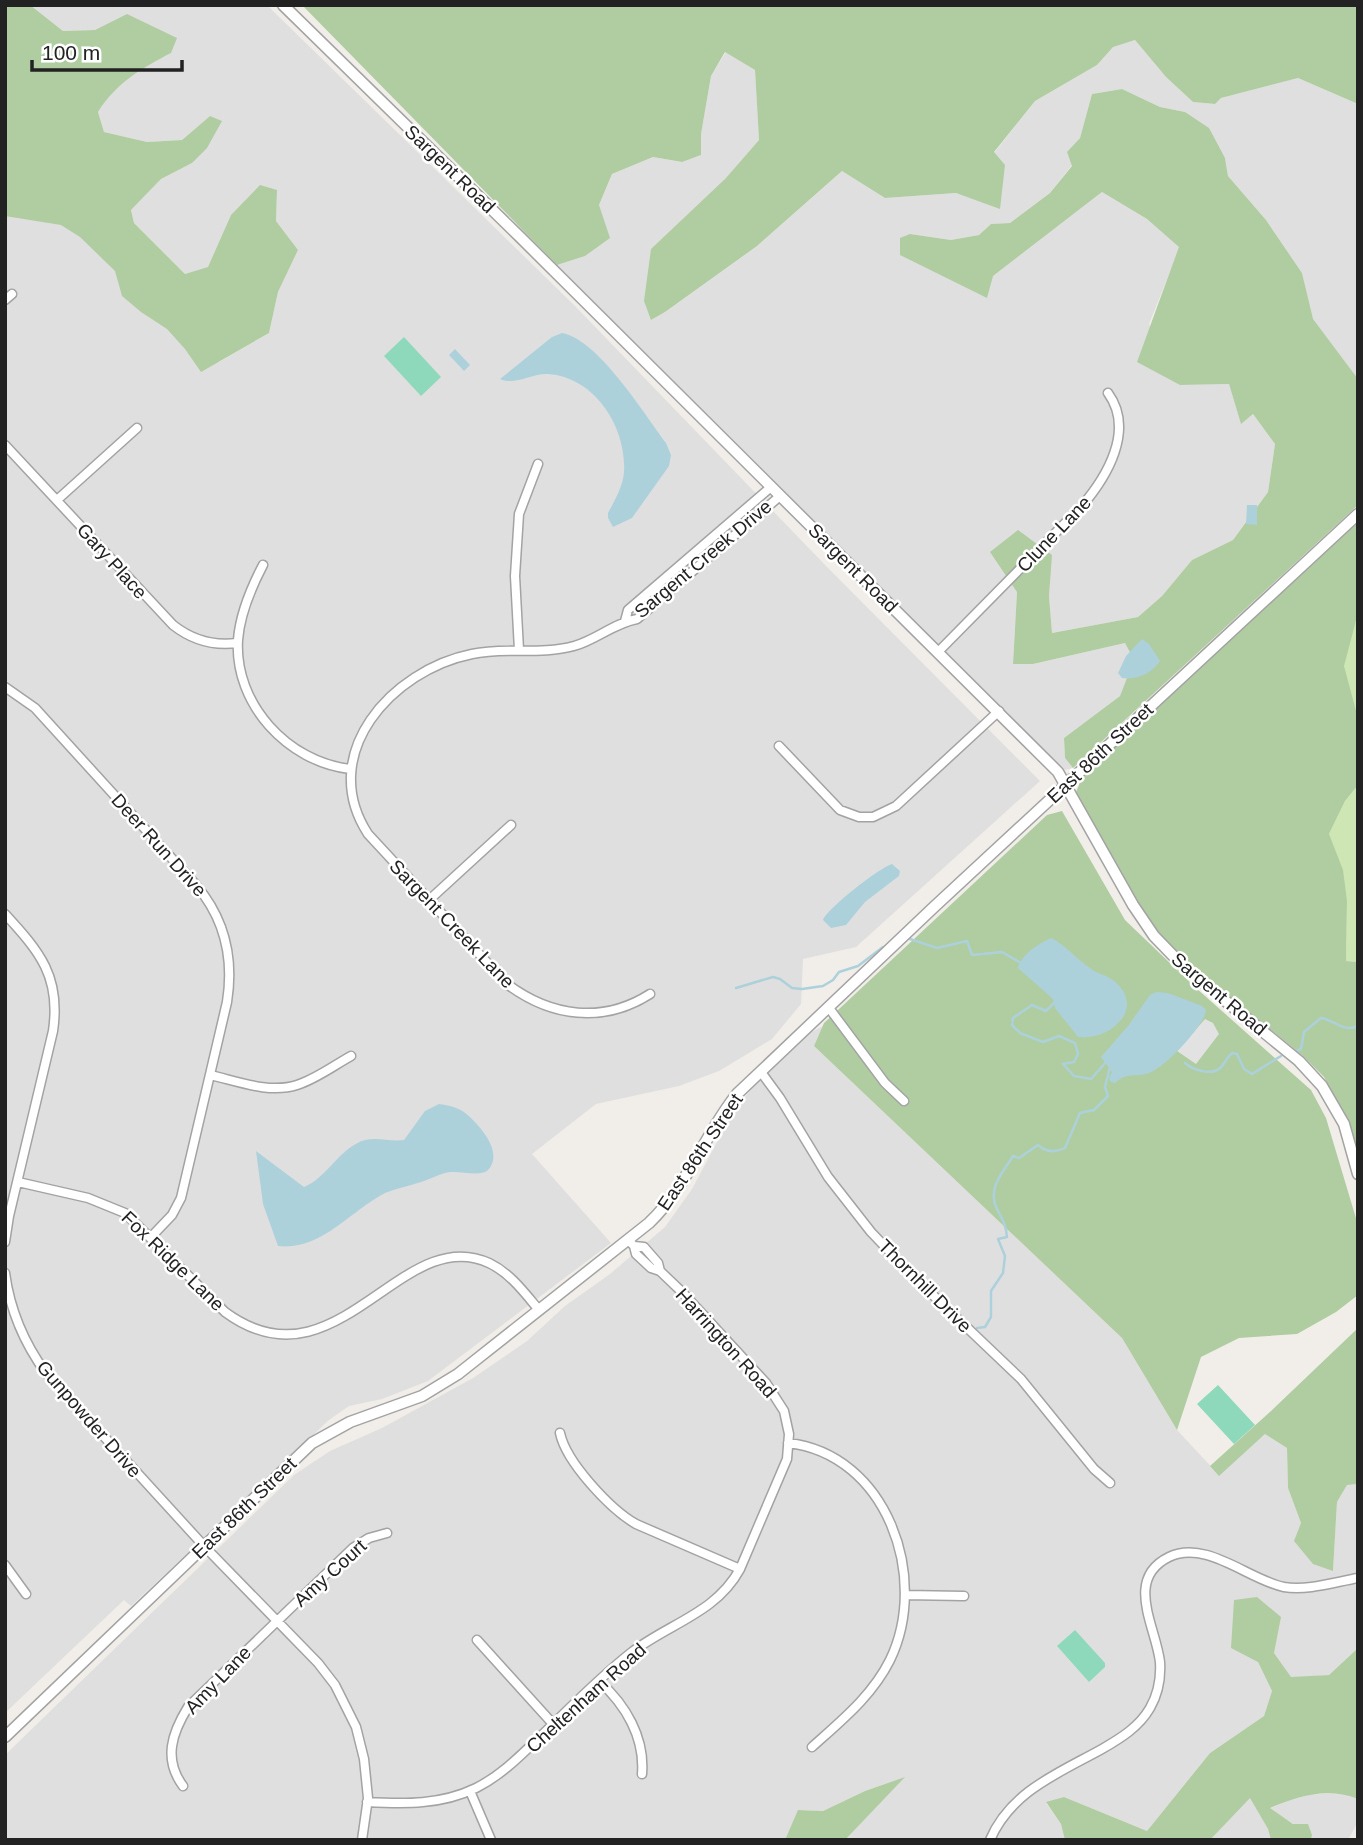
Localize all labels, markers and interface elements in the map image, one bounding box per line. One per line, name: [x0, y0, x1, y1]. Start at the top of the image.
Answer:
scale bar: [32, 28, 182, 72]
text: 100 m: [42, 41, 100, 64]
street label: Sargent Road: [401, 121, 499, 217]
street label: Clune Lane: [1013, 492, 1095, 576]
street label: Sargent Creek Drive: [630, 496, 776, 622]
street label: Gary Place: [73, 519, 151, 603]
street label: Sargent Road: [804, 519, 902, 617]
street label: East 86th Street: [1043, 698, 1158, 807]
street label: Deer Run Drive: [107, 789, 211, 901]
street label: Sargent Creek Lane: [385, 856, 519, 992]
street label: Sargent Road: [1167, 948, 1271, 1040]
street label: East 86th Street: [653, 1089, 747, 1214]
street label: Fox Ridge Lane: [117, 1207, 229, 1315]
street label: Thornhill Drive: [874, 1235, 976, 1337]
street label: Harrington Road: [672, 1284, 780, 1402]
street label: Gunpowder Drive: [33, 1356, 145, 1482]
street label: East 86th Street: [188, 1453, 301, 1563]
street label: Amy Court: [290, 1535, 371, 1611]
street label: Cheltenham Road: [522, 1639, 650, 1757]
street label: Amy Lane: [181, 1642, 255, 1718]

